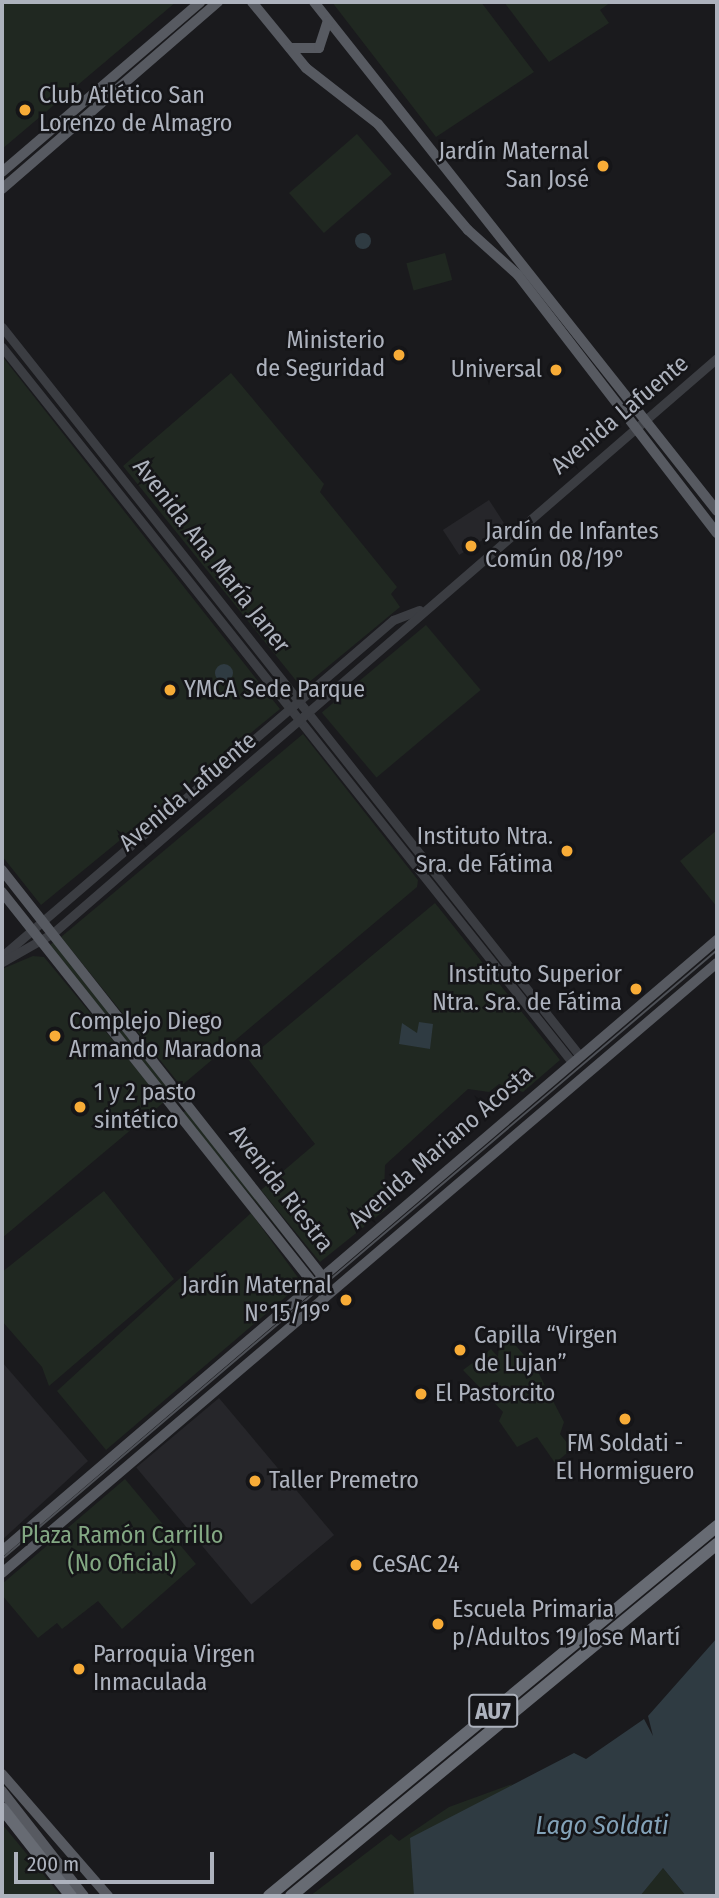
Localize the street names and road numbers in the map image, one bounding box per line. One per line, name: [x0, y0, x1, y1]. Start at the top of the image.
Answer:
street label: Avenida Lafuente: [546, 349, 694, 481]
street label: Avenida Ana María Janer: [126, 453, 296, 659]
street label: Avenida Lafuente: [114, 726, 262, 858]
street label: Avenida Mariano Acosta: [343, 1059, 539, 1235]
street label: Avenida Riestra: [223, 1120, 339, 1258]
road number: AU7: [467, 1692, 519, 1730]

